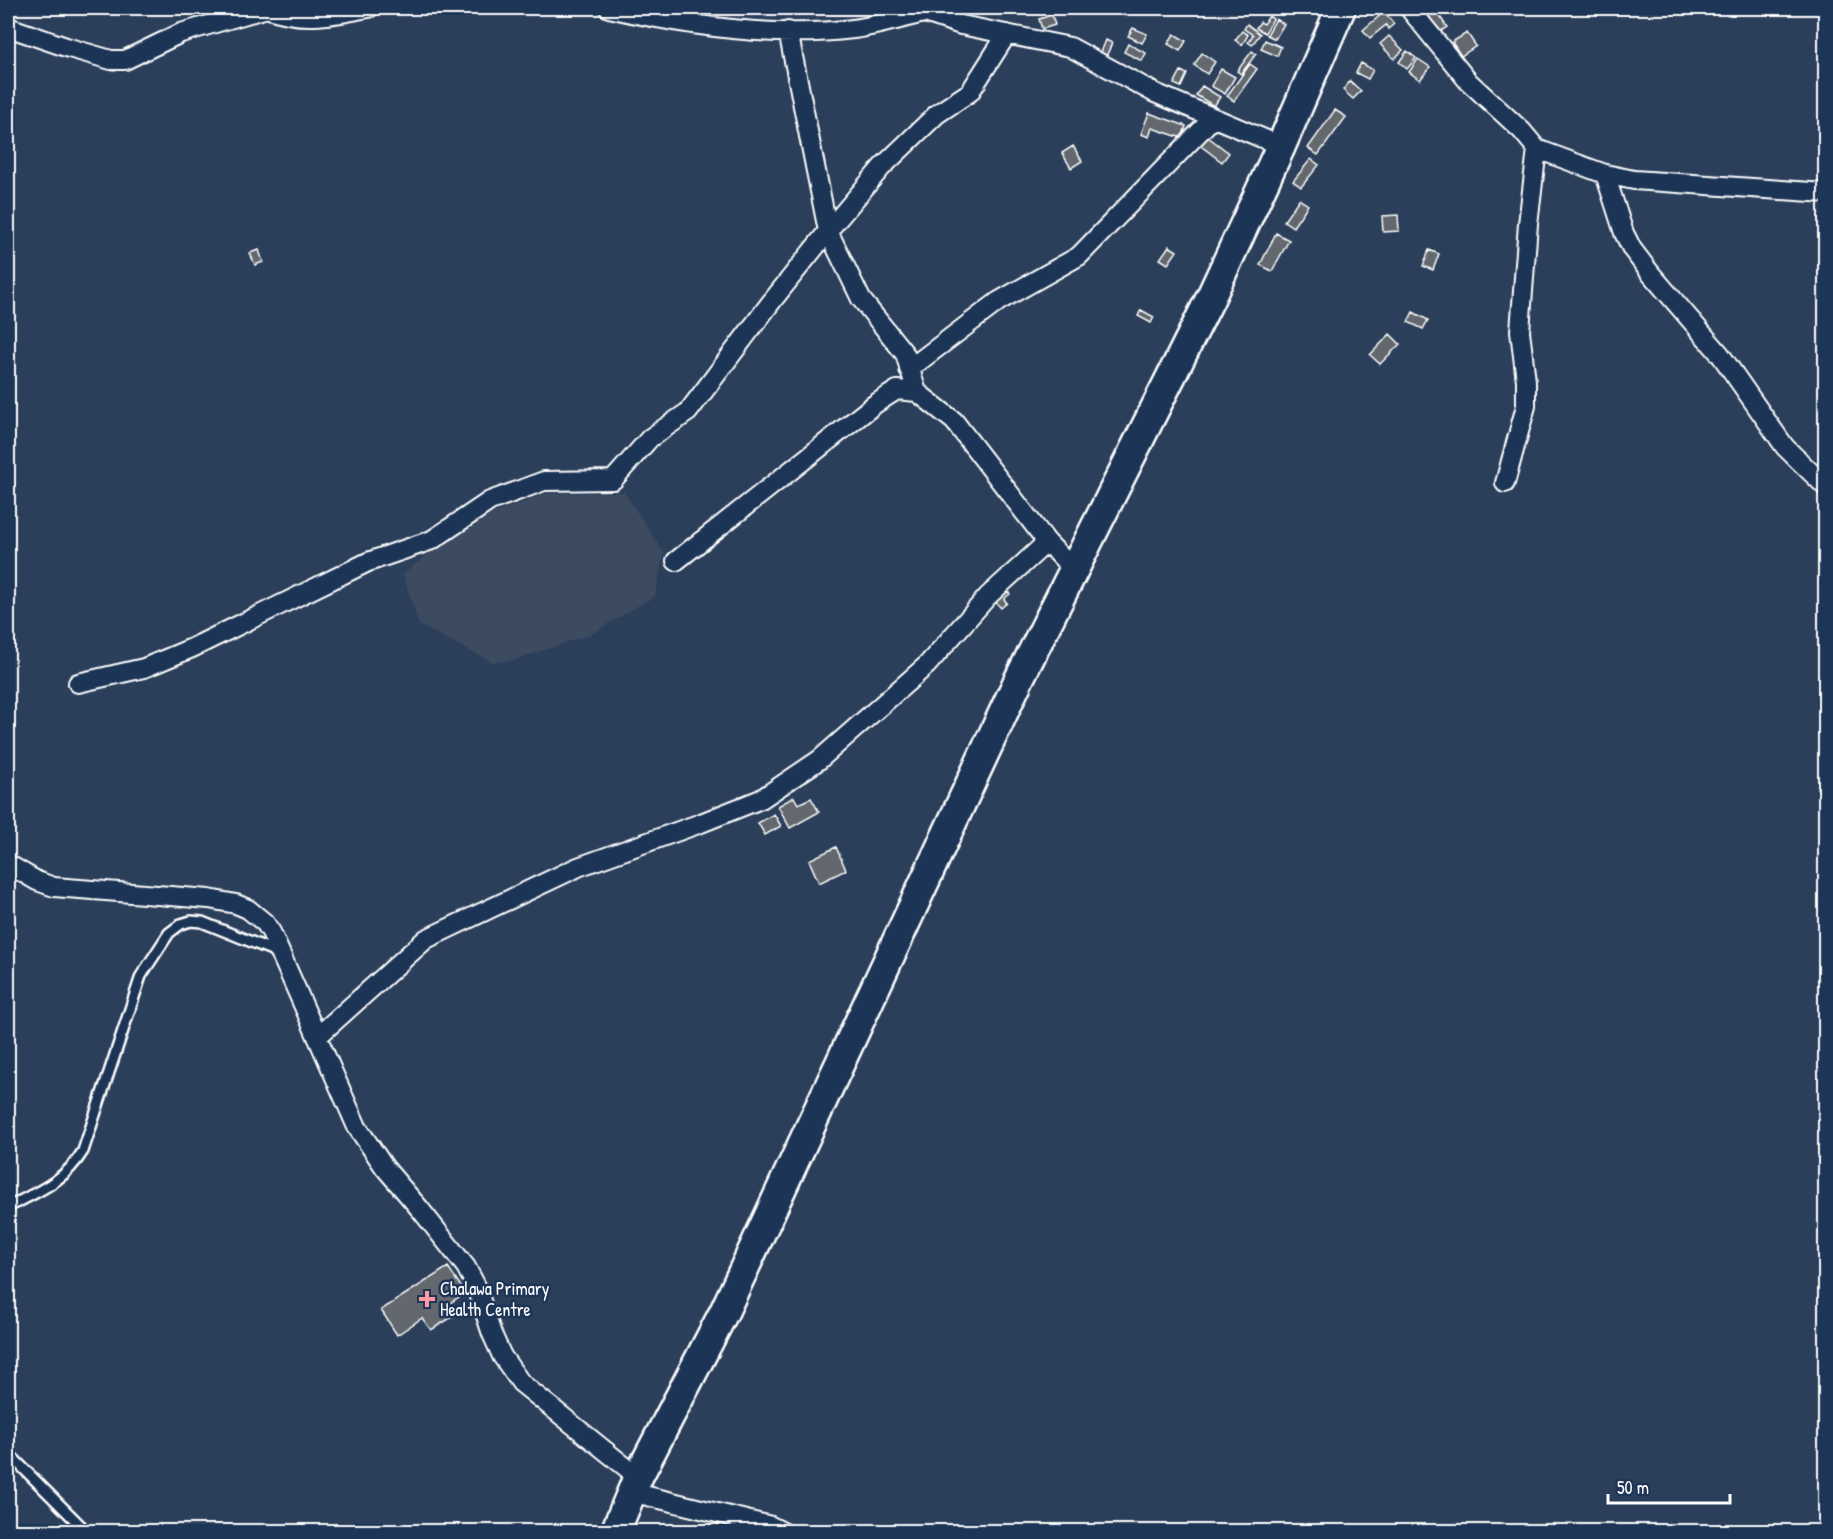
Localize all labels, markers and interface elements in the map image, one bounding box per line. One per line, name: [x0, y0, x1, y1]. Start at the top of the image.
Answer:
place label: Chalawa Primary Health Centre: [440, 1276, 550, 1322]
marker: Chalawa Primary Health Centre: [418, 1290, 436, 1308]
scale bar: [1608, 1467, 1730, 1505]
text: 50 m: [1617, 1475, 1649, 1500]

